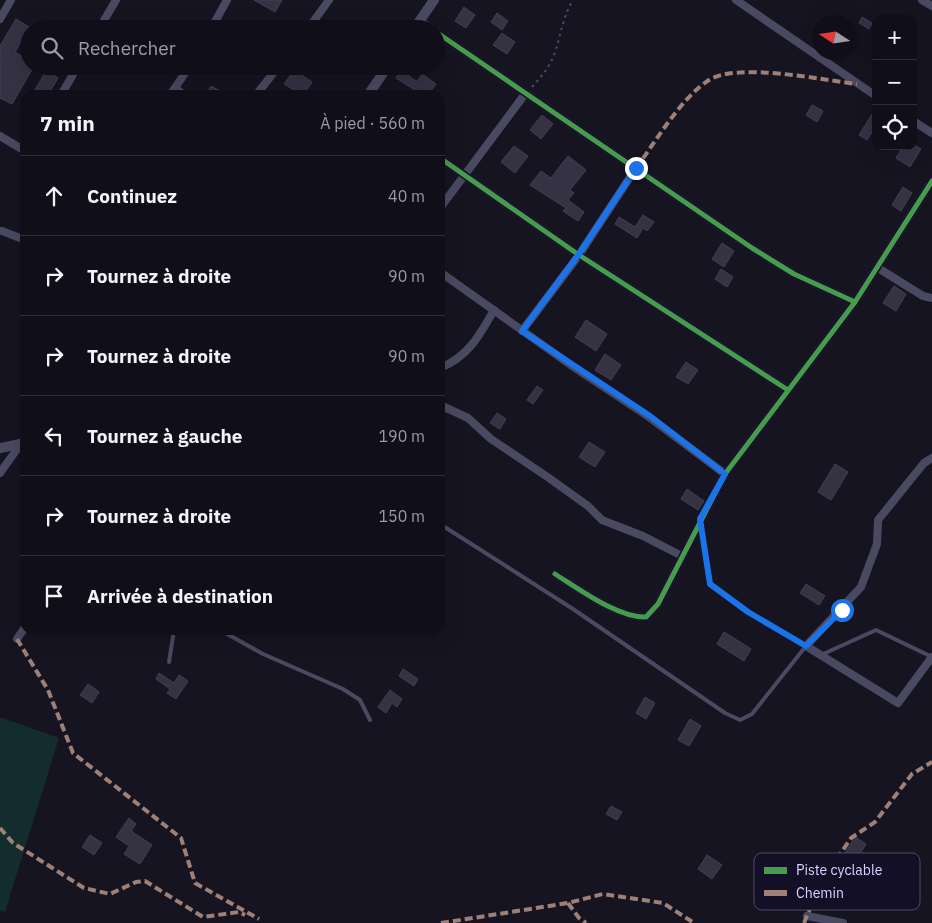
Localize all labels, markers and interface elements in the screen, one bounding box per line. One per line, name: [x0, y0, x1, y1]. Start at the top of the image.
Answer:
north arrow: [812, 15, 857, 60]
map controls: [872, 15, 917, 150]
button: +: [872, 15, 917, 60]
search box: [20, 20, 445, 75]
icon: search: [38, 34, 66, 62]
text: Rechercher: [78, 36, 176, 60]
button: −: [872, 60, 917, 105]
button: locate: [872, 105, 917, 150]
text: 7 min: [40, 109, 95, 137]
text: À pied · 560 m: [320, 113, 425, 133]
route end: [625, 157, 648, 180]
icon: ahead: [40, 182, 68, 210]
text: Continuez: [87, 184, 177, 208]
text: 40 m: [388, 186, 425, 206]
icon: right: [40, 262, 68, 290]
text: Tournez à droite: [87, 264, 231, 288]
text: 90 m: [388, 266, 425, 286]
icon: right: [40, 342, 68, 370]
text: Tournez à droite: [87, 344, 231, 368]
text: 90 m: [388, 346, 425, 366]
icon: left: [40, 422, 68, 450]
text: Tournez à gauche: [87, 424, 243, 448]
text: 190 m: [378, 426, 425, 446]
icon: right: [40, 502, 68, 530]
text: Tournez à droite: [87, 504, 231, 528]
text: 150 m: [378, 506, 425, 526]
icon: arrive: [40, 582, 68, 610]
text: Arrivée à destination: [87, 584, 273, 608]
route start: [831, 599, 854, 622]
legend: [754, 853, 920, 910]
text: Piste cyclable: [796, 861, 883, 879]
text: Chemin: [796, 884, 844, 902]

